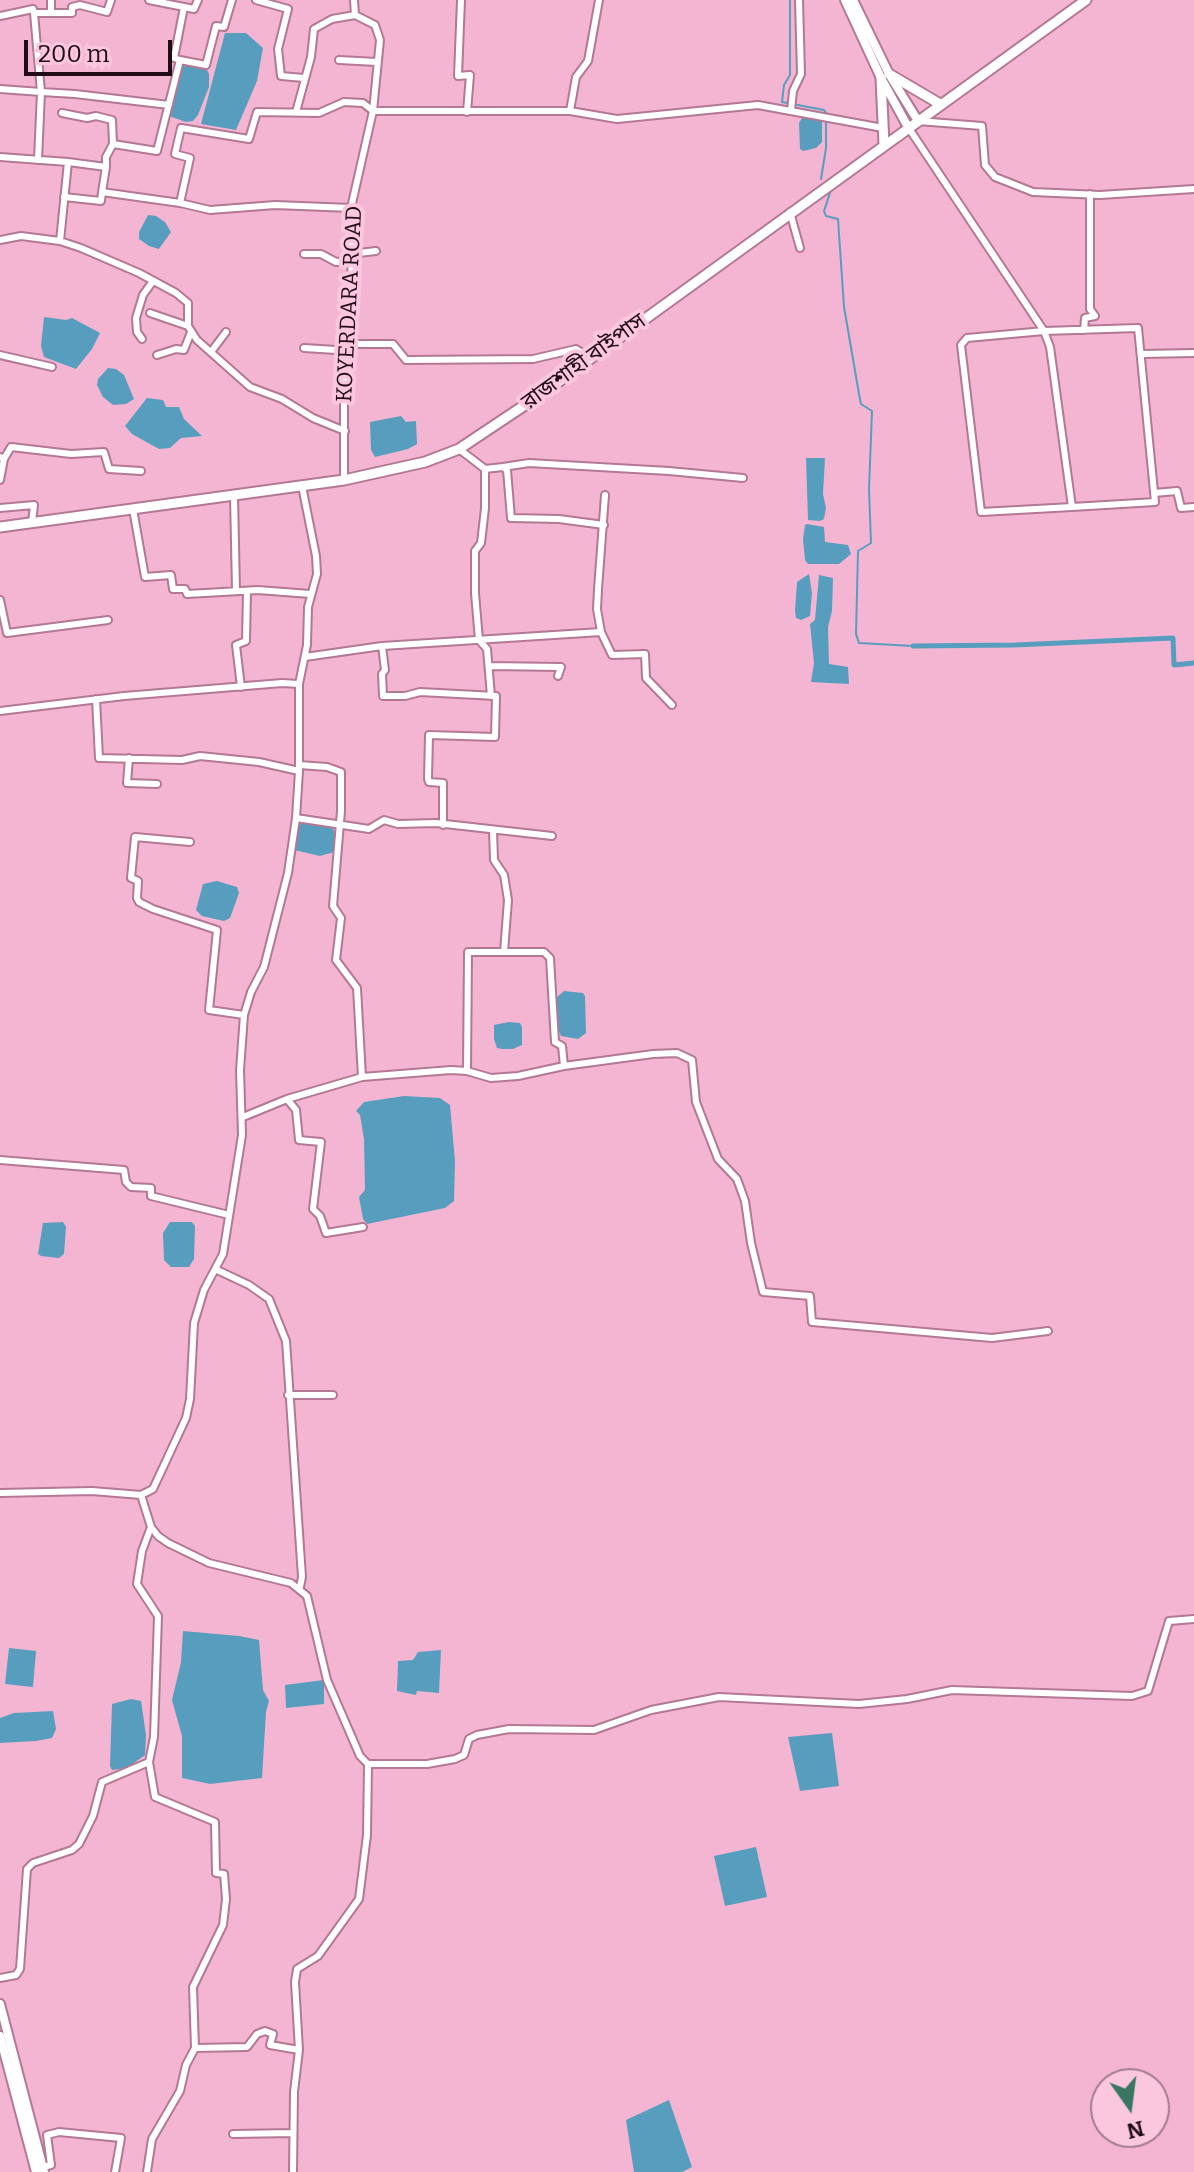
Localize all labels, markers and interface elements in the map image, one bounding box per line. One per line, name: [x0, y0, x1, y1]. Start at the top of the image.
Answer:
scale bar: [28, 24, 176, 74]
text: 200 m: [38, 40, 110, 68]
street label: KOYERDARA ROAD: [332, 205, 368, 403]
street label: রাজশাহী বাইপাস: [517, 308, 651, 416]
north arrow: [1090, 2068, 1170, 2148]
text: N: [1124, 2115, 1147, 2145]

